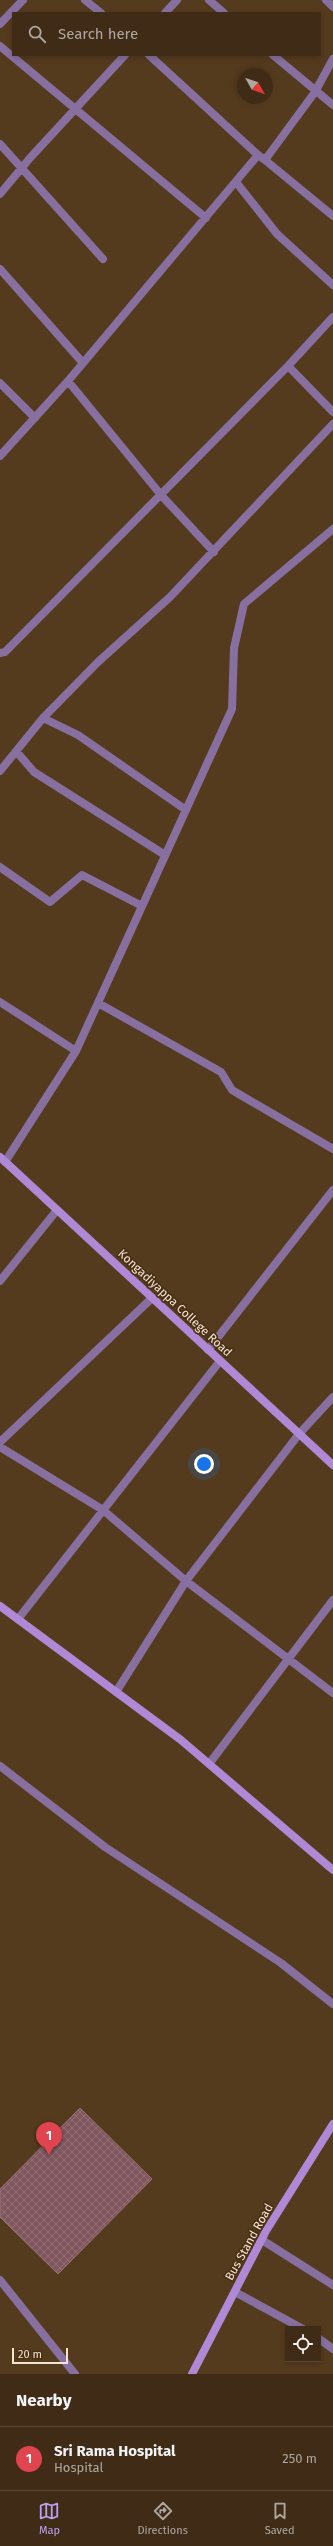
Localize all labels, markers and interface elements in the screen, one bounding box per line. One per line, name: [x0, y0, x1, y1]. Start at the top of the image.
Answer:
search box: [12, 12, 321, 56]
icon: search: [26, 23, 48, 45]
text: Search here: [58, 25, 138, 43]
north arrow: [237, 68, 273, 104]
street label: Kongadiyappa College Road: [115, 1247, 235, 1359]
your location: [194, 1454, 214, 1474]
pin: 1: [36, 2122, 62, 2155]
street label: Bus Stand Road: [222, 2201, 276, 2283]
map controls: [285, 2326, 321, 2362]
button: locate: [285, 2326, 321, 2362]
scale bar: [12, 2346, 68, 2365]
text: 20 m: [18, 2348, 42, 2361]
text: Nearby: [16, 2390, 71, 2411]
text: Sri Rama Hospital: [54, 2442, 175, 2460]
text: 1: [26, 2451, 32, 2466]
text: 250 m: [282, 2451, 317, 2466]
text: Hospital: [54, 2460, 103, 2475]
tab: Map: [38, 2500, 60, 2537]
tab: Directions: [137, 2500, 188, 2537]
tab: Saved: [265, 2500, 295, 2537]

